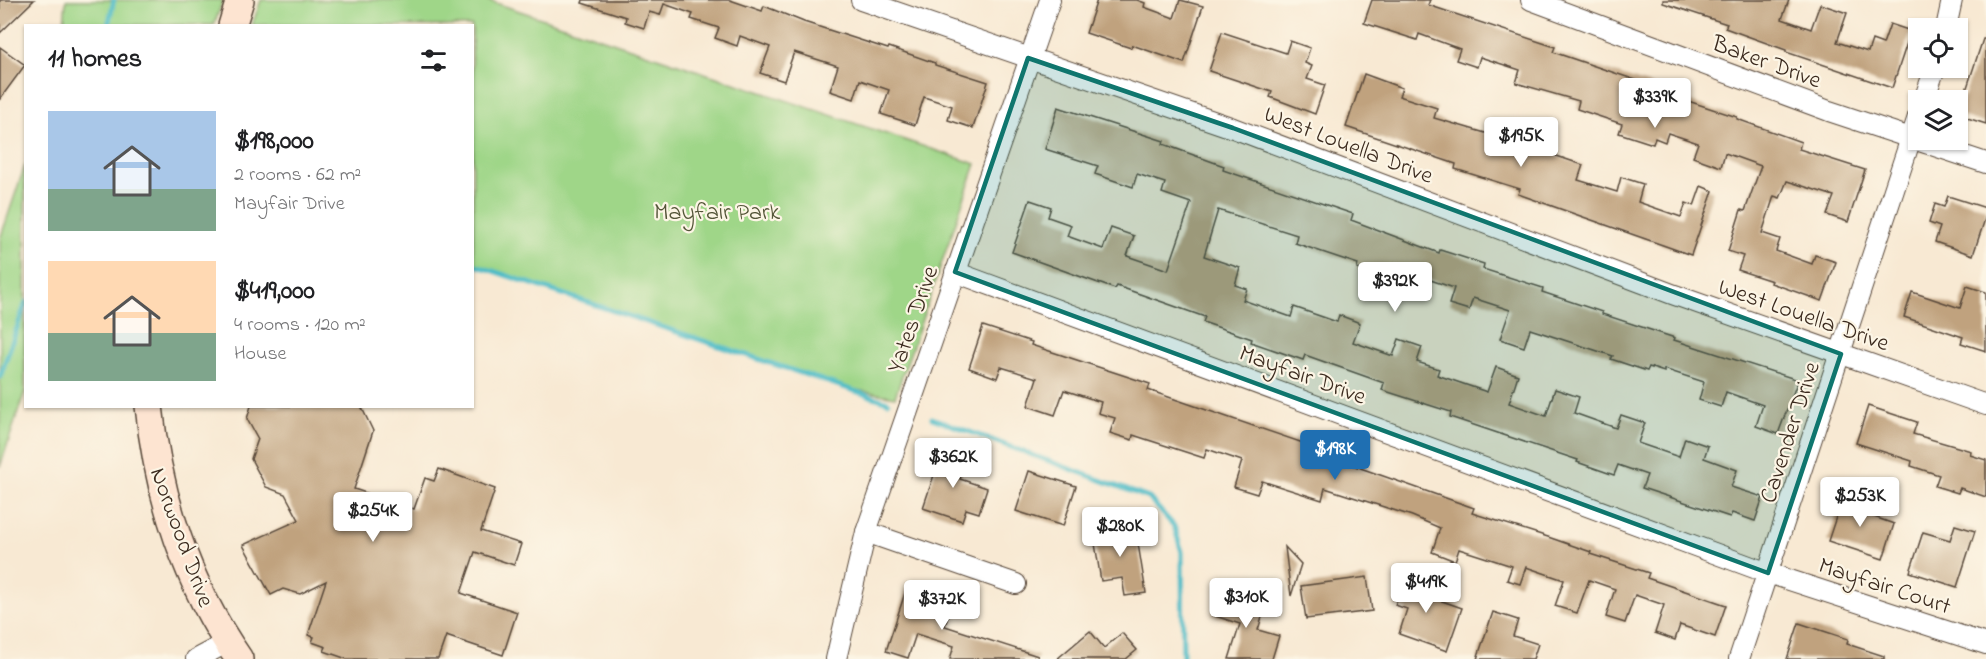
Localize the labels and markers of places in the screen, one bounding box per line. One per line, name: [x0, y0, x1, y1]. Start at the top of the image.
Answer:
pin: $339K: [1613, 78, 1697, 129]
pin: $195K: [1479, 117, 1563, 168]
pin: $392K: [1353, 262, 1437, 313]
pin: $198K: [1293, 430, 1377, 481]
pin: $362K: [911, 438, 995, 489]
pin: $253K: [1818, 477, 1902, 528]
pin: $254K: [331, 492, 415, 543]
pin: $280K: [1078, 507, 1162, 558]
pin: $419K: [1384, 563, 1468, 614]
pin: $310K: [1204, 578, 1288, 629]
pin: $372K: [900, 580, 984, 631]

